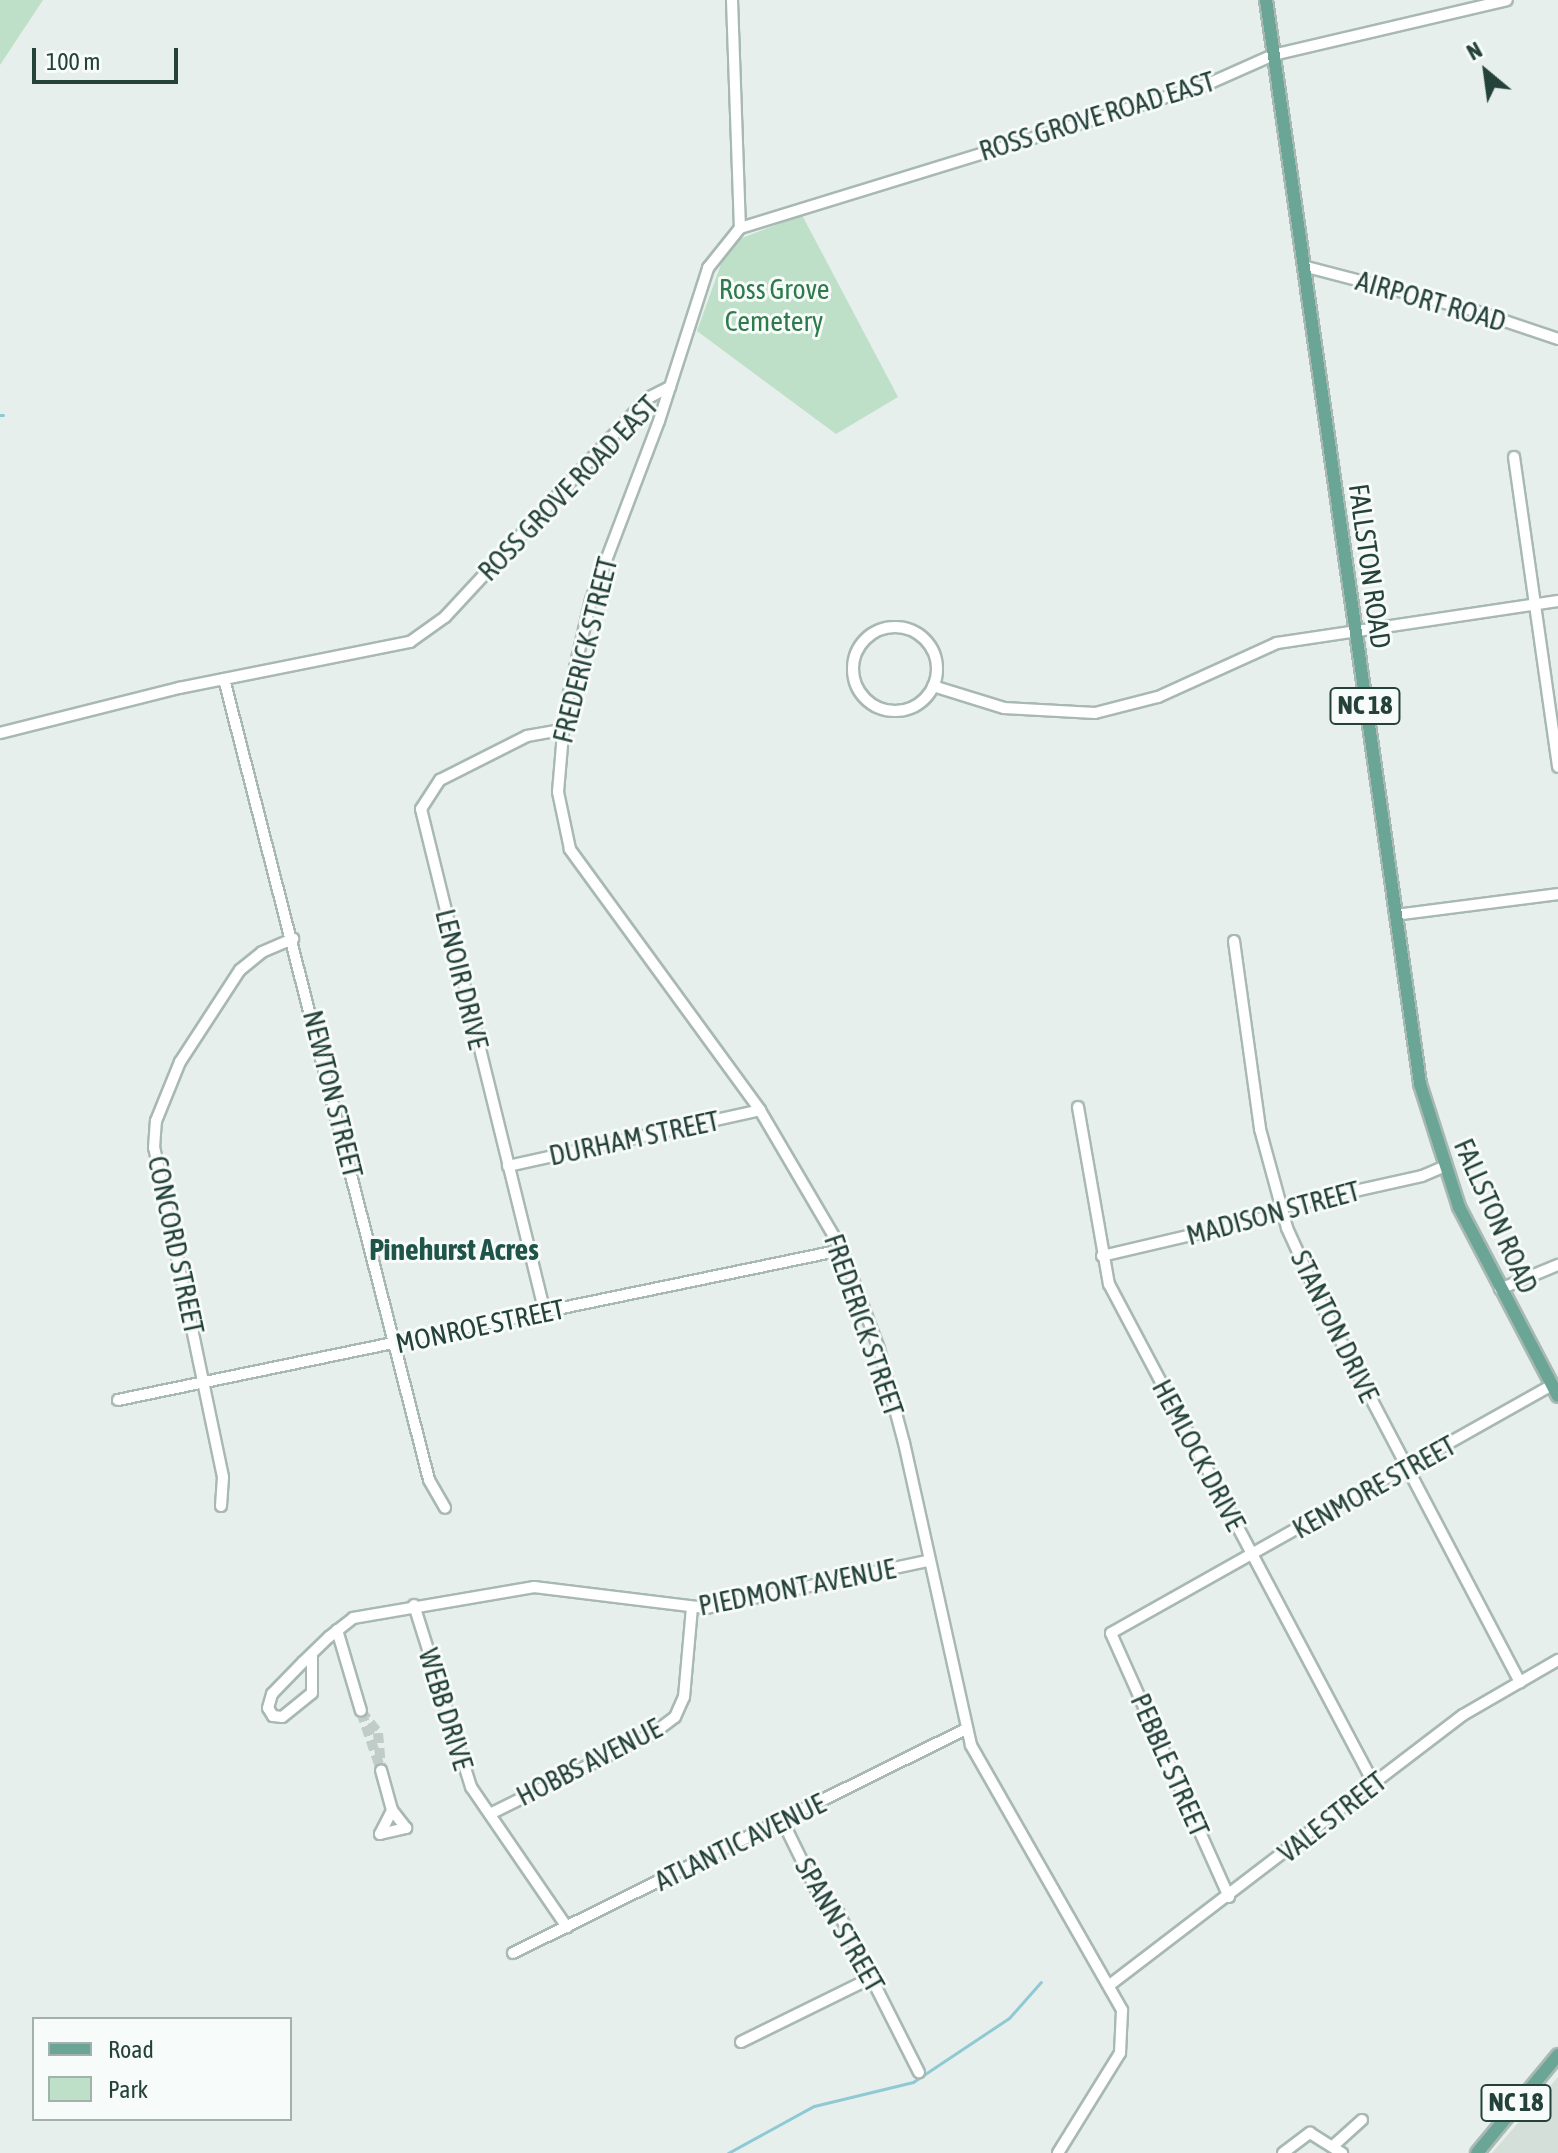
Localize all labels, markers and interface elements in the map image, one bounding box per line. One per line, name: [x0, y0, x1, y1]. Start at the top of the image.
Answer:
scale bar: [36, 32, 182, 82]
north arrow: [1446, 32, 1526, 112]
text: N: [1462, 36, 1486, 66]
text: 100 m: [46, 48, 100, 75]
street label: ROSS GROVE ROAD EAST: [975, 64, 1219, 168]
street label: AIRPORT ROAD: [1352, 264, 1510, 338]
park label: Ross Grove Cemetery: [719, 272, 829, 338]
street label: ROSS GROVE ROAD EAST: [471, 388, 665, 588]
street label: FALLSTON ROAD: [1342, 482, 1398, 650]
street label: FREDERICK STREET: [546, 554, 624, 746]
road number: NC 18: [1329, 684, 1401, 728]
street label: LENOIR DRIVE: [428, 906, 496, 1052]
street label: NEWTON STREET: [296, 1007, 370, 1181]
street label: DURHAM STREET: [546, 1104, 722, 1172]
street label: FALLSTON ROAD: [1447, 1133, 1545, 1299]
street label: CONCORD STREET: [141, 1153, 211, 1337]
street label: MADISON STREET: [1183, 1174, 1363, 1252]
street label: FREDERICK STREET: [817, 1230, 911, 1420]
district label: Pinehurst Acres: [369, 1231, 539, 1267]
street label: STANTON DRIVE: [1284, 1245, 1386, 1407]
street label: MONROE STREET: [393, 1292, 567, 1360]
street label: HEMLOCK DRIVE: [1145, 1374, 1253, 1536]
street label: KENMORE STREET: [1287, 1428, 1461, 1546]
street label: PIEDMONT AVENUE: [696, 1551, 898, 1623]
street label: WEBB DRIVE: [412, 1644, 480, 1774]
street label: PEBBLE STREET: [1124, 1688, 1216, 1842]
street label: HOBBS AVENUE: [511, 1711, 667, 1813]
street label: VALE STREET: [1271, 1764, 1393, 1870]
street label: ATLANTIC AVENUE: [649, 1786, 831, 1898]
street label: SPANN STREET: [788, 1852, 892, 1998]
legend: [32, 2017, 292, 2121]
text: Road: [108, 2036, 154, 2063]
text: Park: [108, 2076, 148, 2103]
road number: NC 18: [1480, 2081, 1552, 2125]

